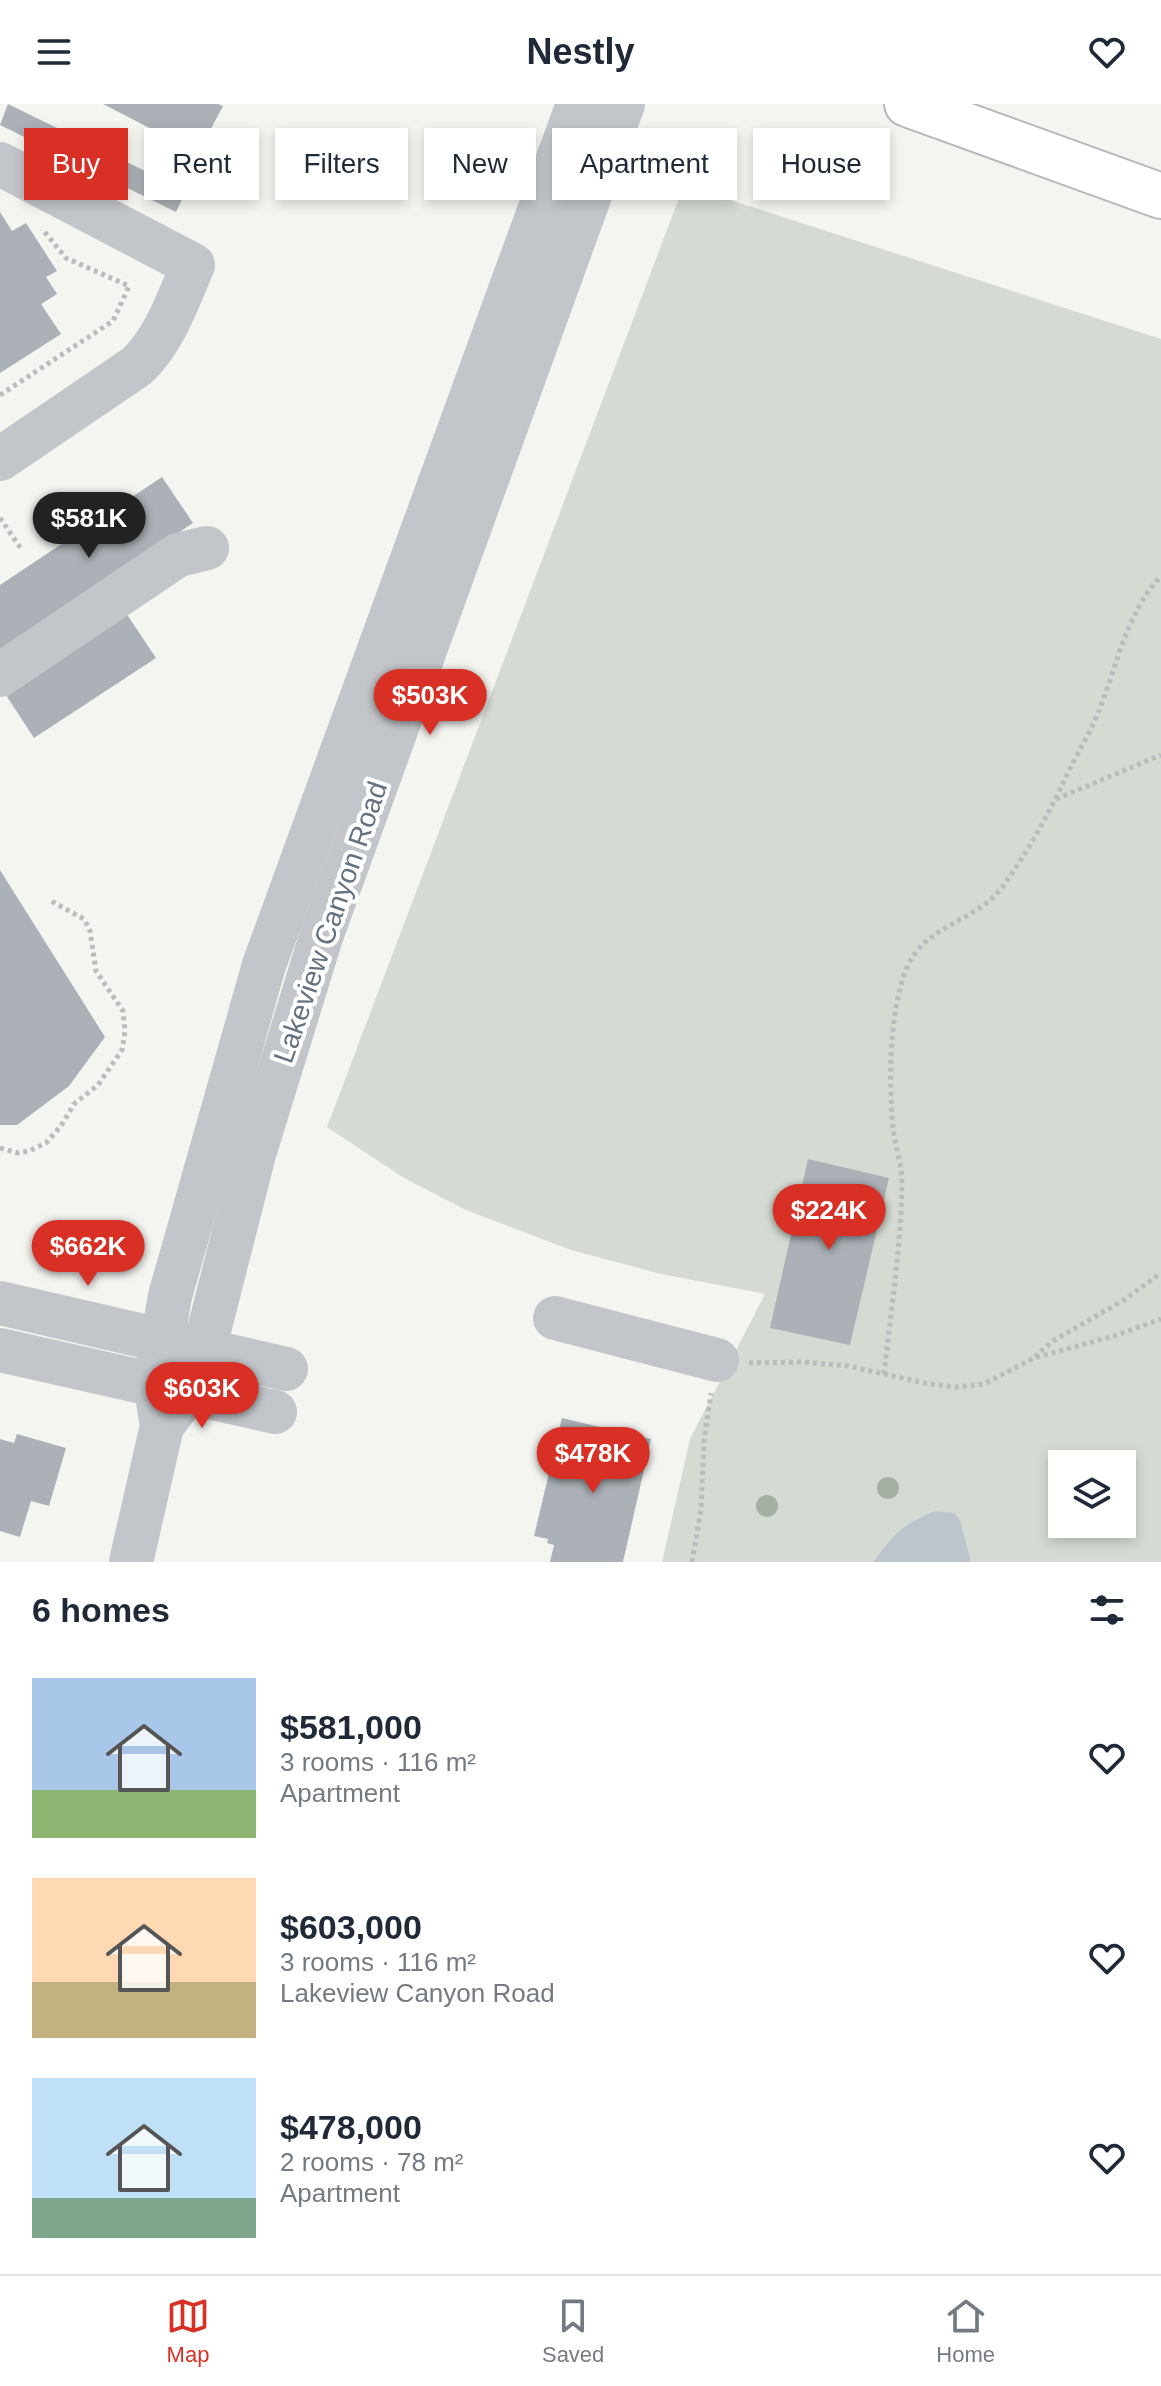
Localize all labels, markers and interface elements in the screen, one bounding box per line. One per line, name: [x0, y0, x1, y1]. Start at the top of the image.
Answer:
icon: menu: [32, 30, 76, 74]
icon: heart: [1085, 30, 1129, 74]
text: Nestly: [526, 31, 635, 72]
chip: Buy: [24, 128, 128, 200]
chip: Rent: [144, 128, 259, 200]
chip: Filters: [275, 128, 408, 200]
chip: New: [424, 128, 536, 200]
chip: Apartment: [552, 128, 737, 200]
chip: House: [753, 128, 890, 200]
pin: $581K: [33, 492, 145, 560]
text: $581K: [51, 503, 127, 533]
pin: $503K: [374, 669, 486, 737]
text: $503K: [392, 680, 468, 710]
street label: Lakeview Canyon Road: [268, 777, 393, 1067]
pin: $224K: [773, 1184, 885, 1252]
text: $224K: [791, 1195, 867, 1225]
pin: $662K: [32, 1220, 144, 1288]
text: $662K: [50, 1231, 126, 1261]
pin: $603K: [146, 1362, 258, 1430]
text: $603K: [164, 1373, 240, 1403]
pin: $478K: [537, 1427, 649, 1495]
text: $478K: [555, 1438, 631, 1468]
map controls: [1048, 1450, 1136, 1538]
button: layers: [1048, 1450, 1136, 1538]
icon: filters: [1085, 1588, 1129, 1632]
text: 6 homes: [32, 1591, 170, 1629]
text: $581,000: [280, 1708, 422, 1746]
icon: home: [96, 1710, 192, 1806]
icon: heart: [1085, 1736, 1129, 1780]
text: 3 rooms · 116 m²: [280, 1747, 476, 1777]
text: Apartment: [280, 1778, 400, 1808]
text: $603,000: [280, 1908, 422, 1946]
icon: home: [96, 1910, 192, 2006]
icon: heart: [1085, 1936, 1129, 1980]
text: 3 rooms · 116 m²: [280, 1947, 476, 1977]
text: Lakeview Canyon Road: [280, 1978, 555, 2008]
text: $478,000: [280, 2108, 422, 2146]
icon: home: [96, 2110, 192, 2206]
icon: heart: [1085, 2136, 1129, 2180]
text: 2 rooms · 78 m²: [280, 2147, 464, 2177]
text: Apartment: [280, 2178, 400, 2208]
tab: Map: [166, 2294, 210, 2368]
tab: Saved: [542, 2294, 604, 2368]
tab: Home: [936, 2294, 995, 2368]

